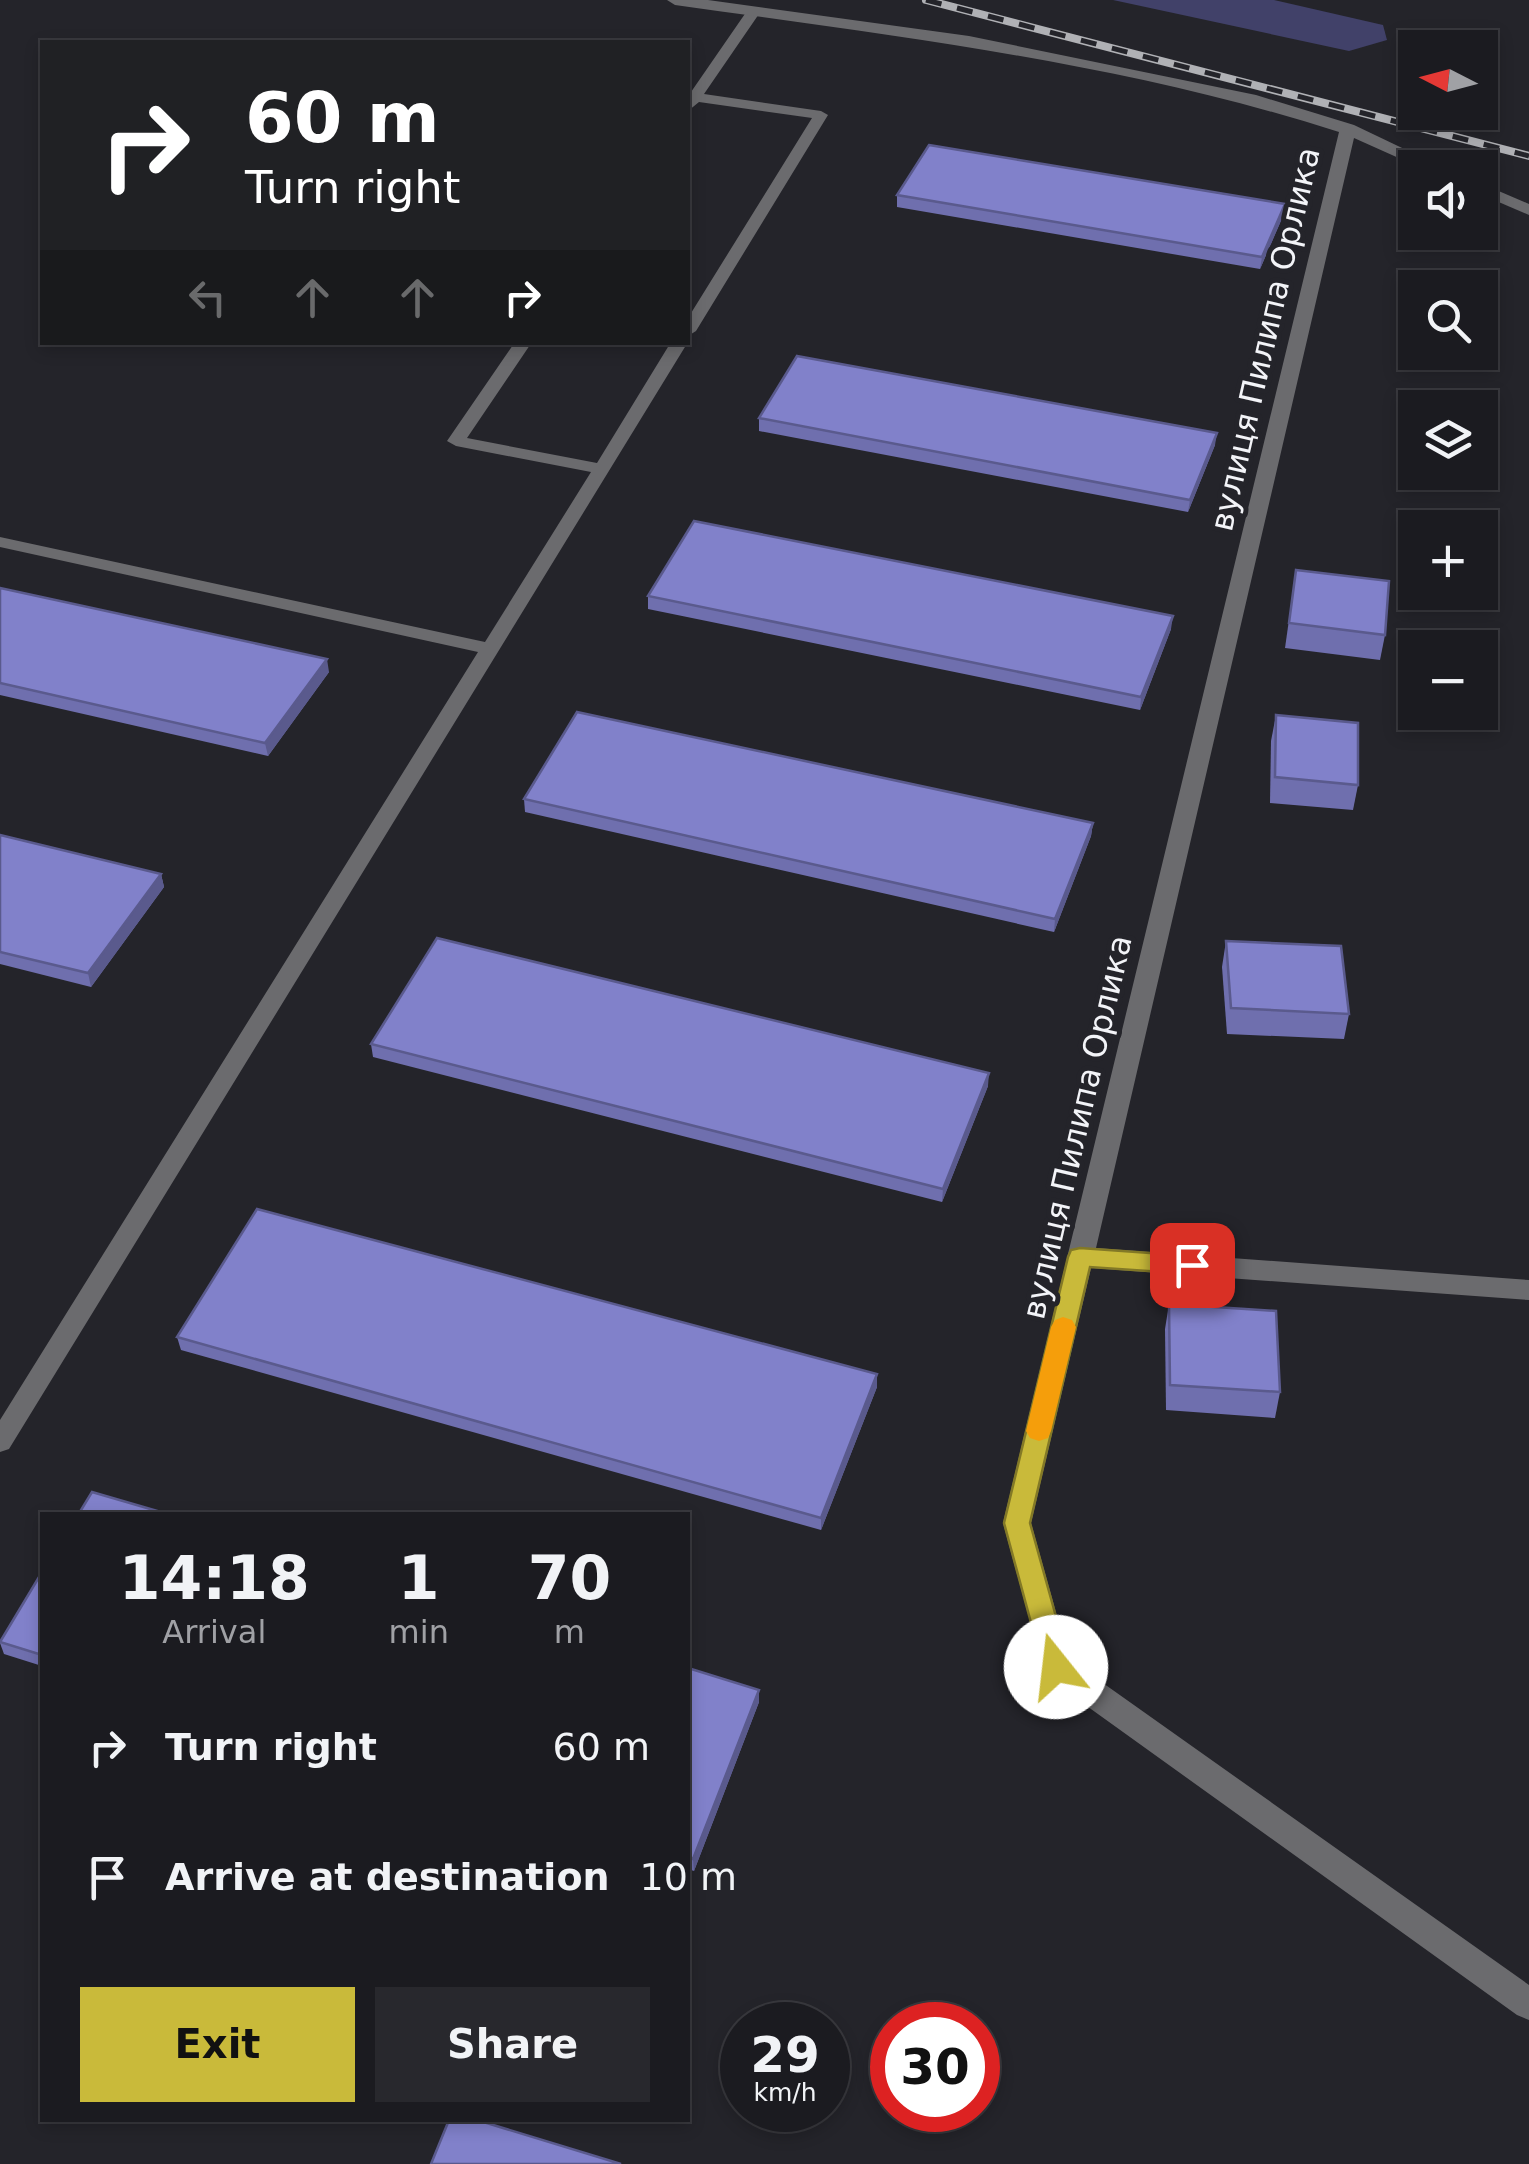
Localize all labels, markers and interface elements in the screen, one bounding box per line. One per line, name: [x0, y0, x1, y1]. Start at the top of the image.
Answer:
north arrow: [1398, 30, 1498, 130]
map controls: [1398, 30, 1498, 730]
text: 60 m: [245, 77, 440, 159]
icon: right: [80, 80, 210, 210]
street label: вулиця Пилипа Орлика: [1202, 143, 1328, 535]
button: sound: [1398, 150, 1498, 250]
text: Turn right: [245, 161, 460, 214]
icon: left: [180, 270, 235, 325]
icon: ahead: [285, 270, 340, 325]
icon: ahead: [390, 270, 445, 325]
icon: right: [495, 270, 550, 325]
button: search: [1398, 270, 1498, 370]
button: layers: [1398, 390, 1498, 490]
button: +: [1398, 510, 1498, 610]
button: −: [1398, 630, 1498, 730]
street label: вулиця Пилипа Орлика: [1014, 931, 1140, 1323]
pin: [1150, 1223, 1235, 1308]
icon: arrive: [1165, 1238, 1220, 1293]
text: 14:18: [119, 1543, 310, 1613]
text: 1: [398, 1543, 440, 1613]
text: 70: [528, 1543, 611, 1613]
text: Arrival: [162, 1613, 266, 1651]
text: min: [389, 1613, 449, 1651]
text: m: [554, 1613, 585, 1651]
position arrow: [1004, 1615, 1108, 1719]
icon: right: [80, 1720, 135, 1775]
text: Turn right: [165, 1725, 377, 1769]
text: 60 m: [553, 1725, 650, 1769]
icon: arrive: [80, 1850, 135, 1905]
text: Arrive at destination: [165, 1855, 610, 1899]
text: 10 m: [640, 1855, 737, 1899]
button: Exit: [80, 1987, 355, 2102]
button: Share: [375, 1987, 650, 2102]
speed limit sign: 30: [870, 2002, 1000, 2132]
text: 29: [750, 2026, 820, 2084]
text: km/h: [753, 2078, 817, 2107]

